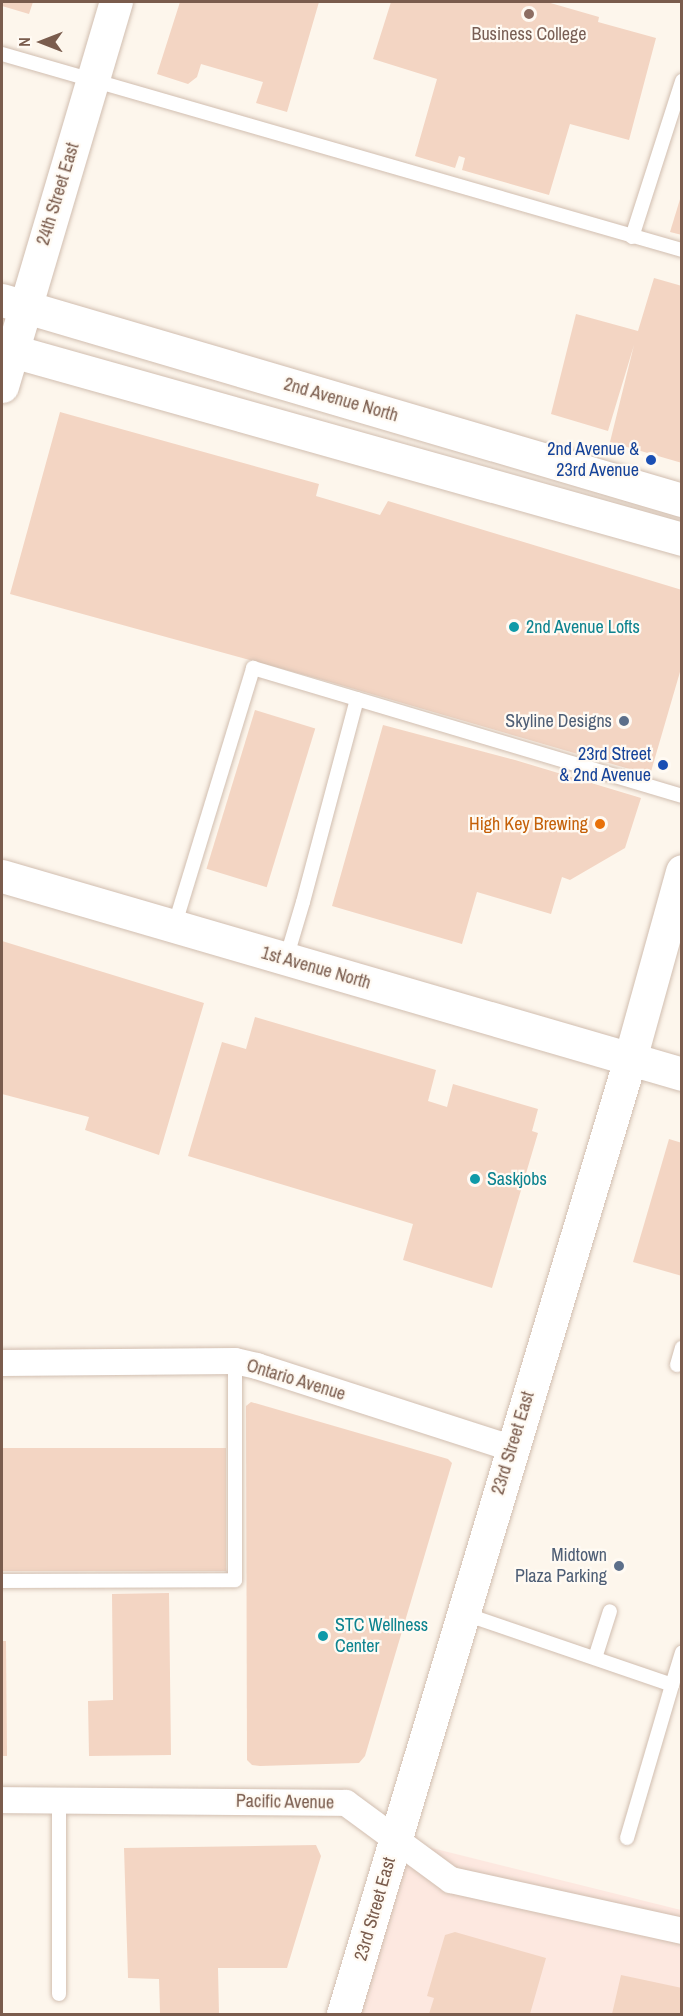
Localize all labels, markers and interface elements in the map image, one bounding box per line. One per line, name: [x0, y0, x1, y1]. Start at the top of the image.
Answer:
marker: Business College: [522, 7, 536, 21]
north arrow: [12, 12, 72, 72]
place label: Business College: [472, 23, 586, 45]
text: N: [13, 37, 35, 47]
street label: 24th Street East: [32, 140, 84, 248]
street label: 2nd Avenue North: [281, 373, 401, 427]
place label: 2nd Avenue & 23rd Avenue: [547, 439, 639, 482]
marker: 2nd Avenue & 23rd Avenue: [644, 453, 658, 467]
place label: 2nd Avenue Lofts: [526, 616, 641, 638]
marker: 2nd Avenue Lofts: [507, 620, 521, 634]
place label: Skyline Designs: [505, 710, 612, 732]
marker: Skyline Designs: [617, 714, 631, 728]
place label: 23rd Street & 2nd Avenue: [559, 744, 651, 786]
marker: 23rd Street & 2nd Avenue: [656, 758, 670, 772]
place label: High Key Brewing: [469, 813, 588, 835]
marker: High Key Brewing: [593, 817, 607, 831]
street label: 1st Avenue North: [258, 942, 374, 994]
place label: Saskjobs: [487, 1168, 547, 1190]
marker: Saskjobs: [468, 1172, 482, 1186]
street label: Ontario Avenue: [244, 1355, 348, 1405]
street label: 23rd Street East: [487, 1389, 539, 1497]
place label: Midtown Plaza Parking: [515, 1545, 607, 1588]
marker: Midtown Plaza Parking: [612, 1559, 626, 1573]
place label: STC Wellness Center: [335, 1615, 428, 1658]
marker: STC Wellness Center: [316, 1629, 330, 1643]
street label: Pacific Avenue: [235, 1790, 335, 1814]
street label: 23rd Street East: [350, 1855, 400, 1963]

